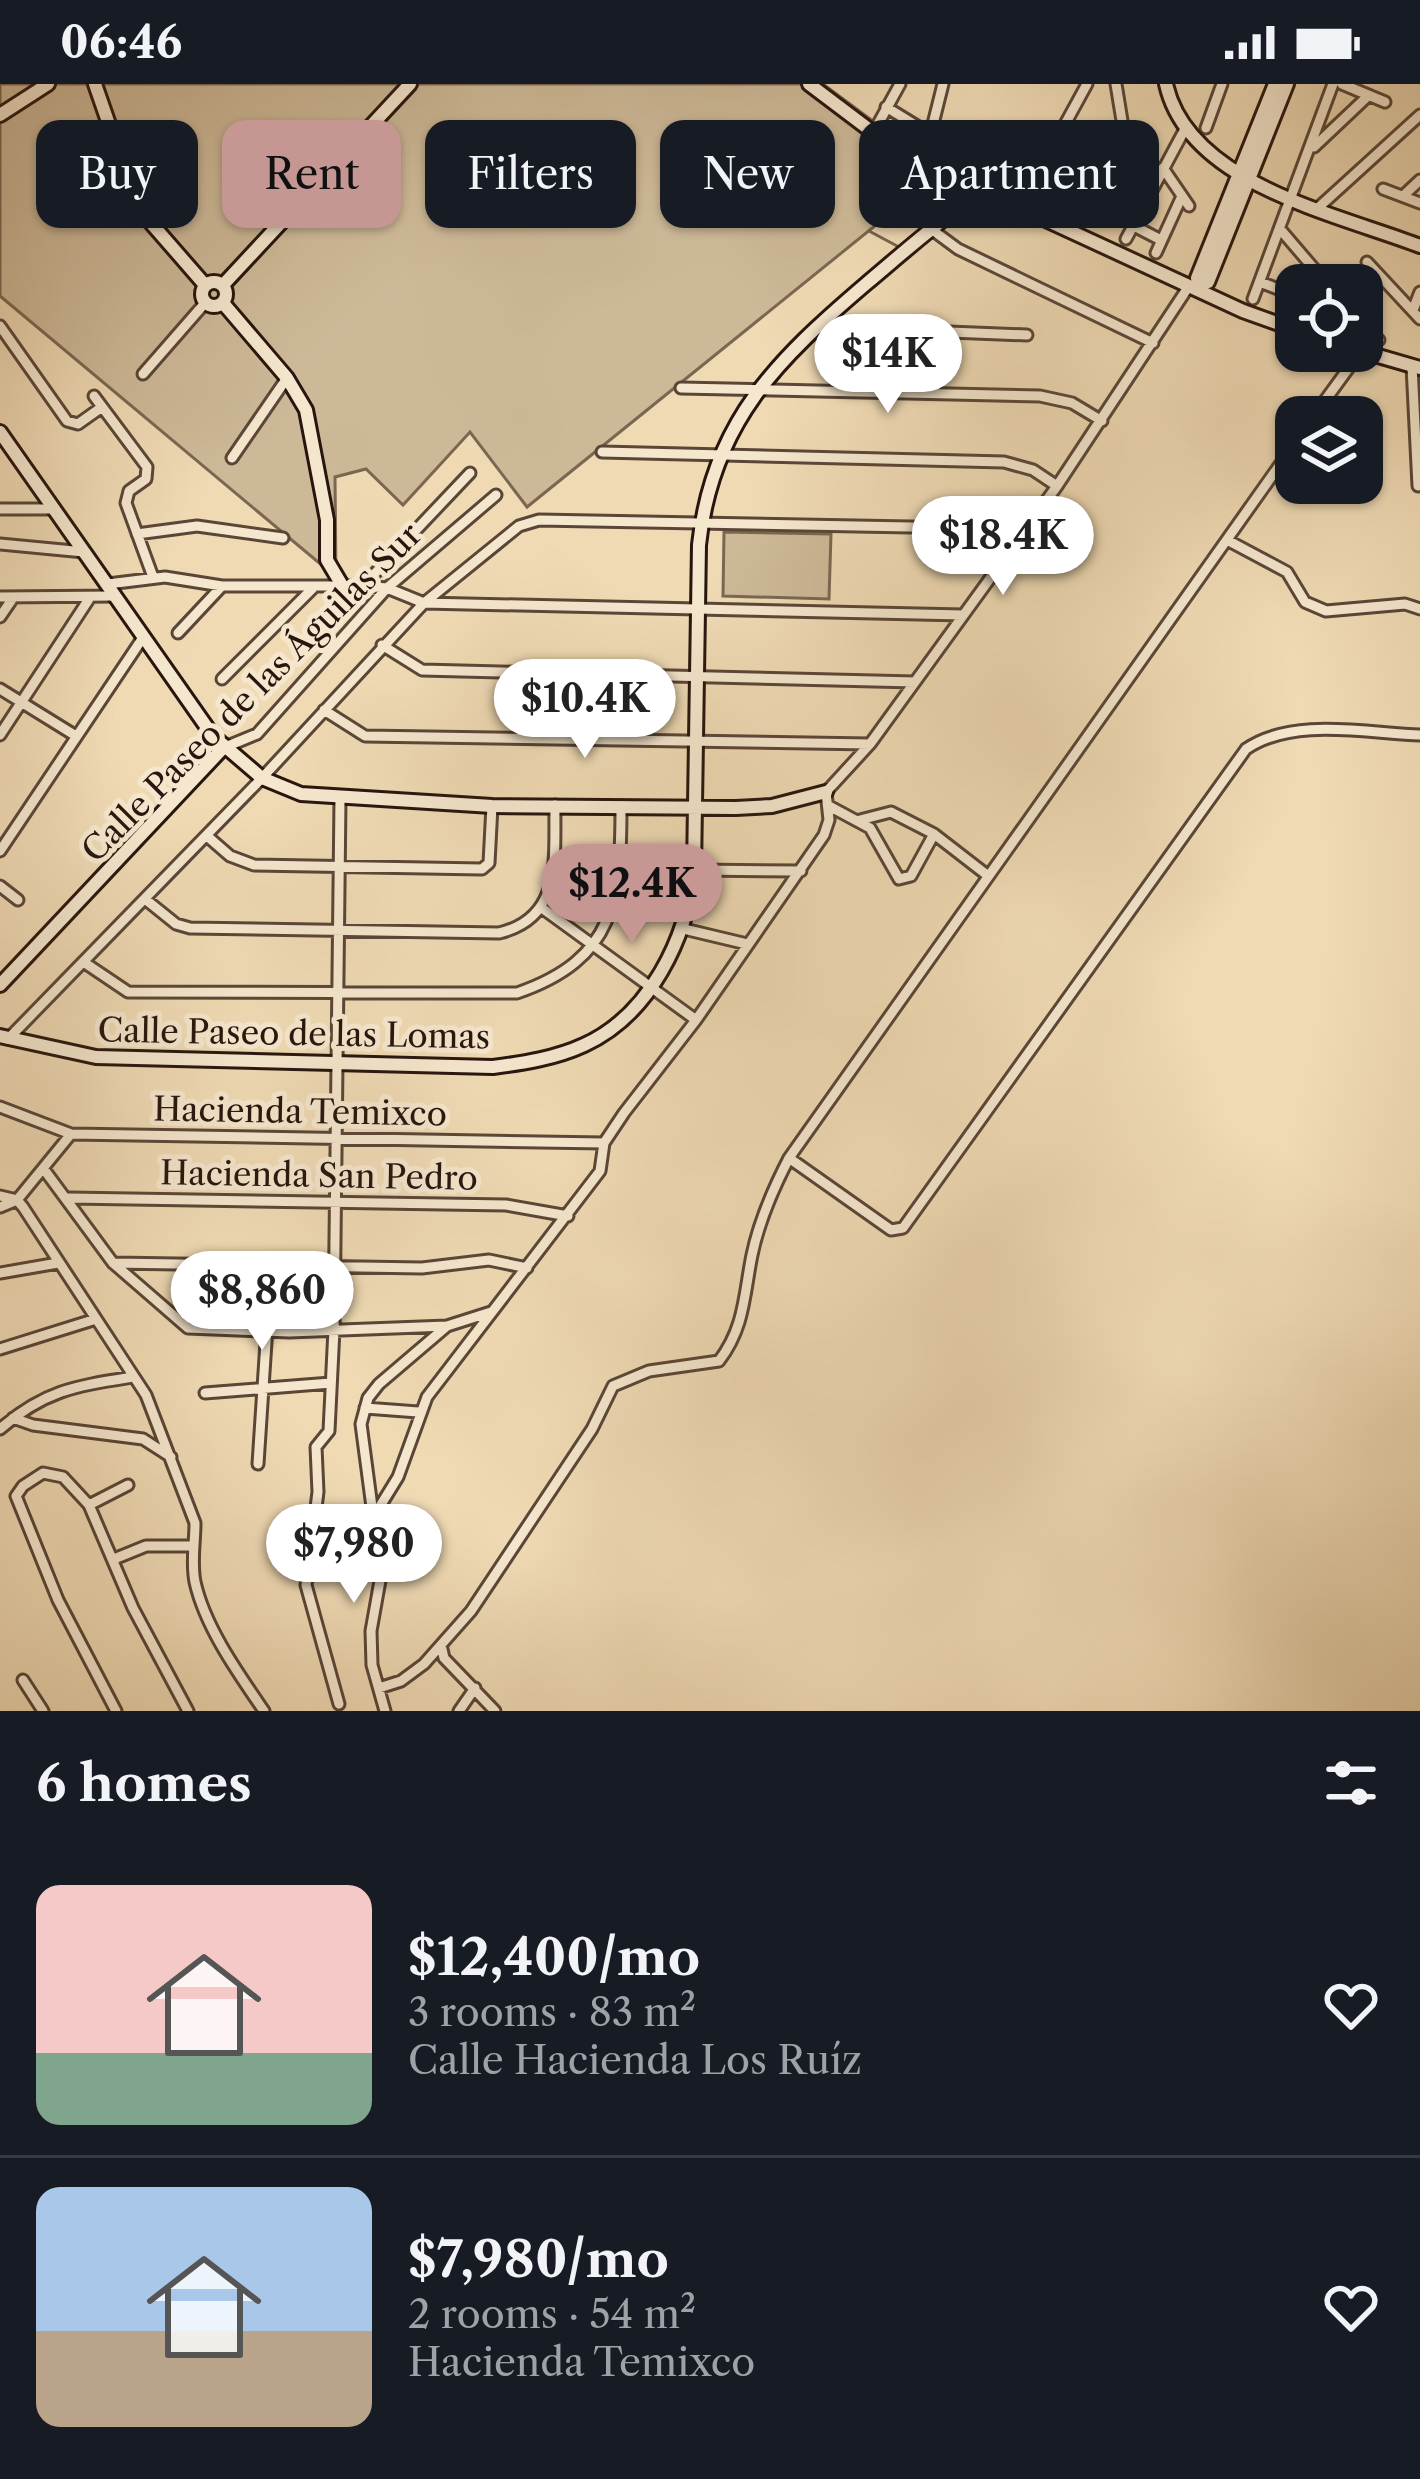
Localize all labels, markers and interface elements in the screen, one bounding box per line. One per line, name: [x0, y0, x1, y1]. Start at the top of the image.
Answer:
text: 06:46: [60, 14, 182, 70]
chip: Buy: [36, 120, 198, 228]
chip: Rent: [222, 120, 401, 228]
chip: Filters: [425, 120, 636, 228]
chip: New: [660, 120, 835, 228]
chip: Apartment: [859, 120, 1159, 228]
map controls: [1275, 264, 1383, 504]
button: locate: [1275, 264, 1383, 372]
pin: $14K: [817, 314, 959, 416]
text: $14K: [841, 329, 935, 377]
button: layers: [1275, 396, 1383, 504]
pin: $18.4K: [905, 496, 1101, 598]
text: $18.4K: [939, 511, 1067, 559]
street label: Calle Paseo de las Águilas Sur: [73, 514, 430, 871]
pin: $10.4K: [487, 659, 683, 761]
text: $10.4K: [521, 674, 649, 722]
pin: $12.4K: [534, 844, 730, 946]
text: $12.4K: [568, 859, 696, 907]
street label: Calle Paseo de las Lomas: [97, 1010, 491, 1057]
street label: Hacienda Temixco: [153, 1088, 447, 1135]
street label: Hacienda San Pedro: [160, 1152, 478, 1199]
pin: $8,860: [164, 1251, 360, 1353]
text: $8,860: [198, 1266, 326, 1314]
pin: $7,980: [256, 1504, 452, 1606]
text: $7,980: [293, 1519, 415, 1567]
icon: filters: [1318, 1750, 1384, 1816]
text: 6 homes: [36, 1752, 252, 1814]
text: $12,400/mo: [408, 1926, 700, 1988]
icon: home: [132, 1933, 276, 2077]
icon: heart: [1318, 1972, 1384, 2038]
text: 3 rooms · 83 m²: [408, 1988, 696, 2036]
text: Calle Hacienda Los Ruíz: [408, 2036, 862, 2084]
text: $7,980/mo: [408, 2228, 669, 2290]
icon: home: [132, 2235, 276, 2379]
icon: heart: [1318, 2274, 1384, 2340]
text: 2 rooms · 54 m²: [408, 2290, 696, 2338]
text: Hacienda Temixco: [408, 2338, 755, 2386]

